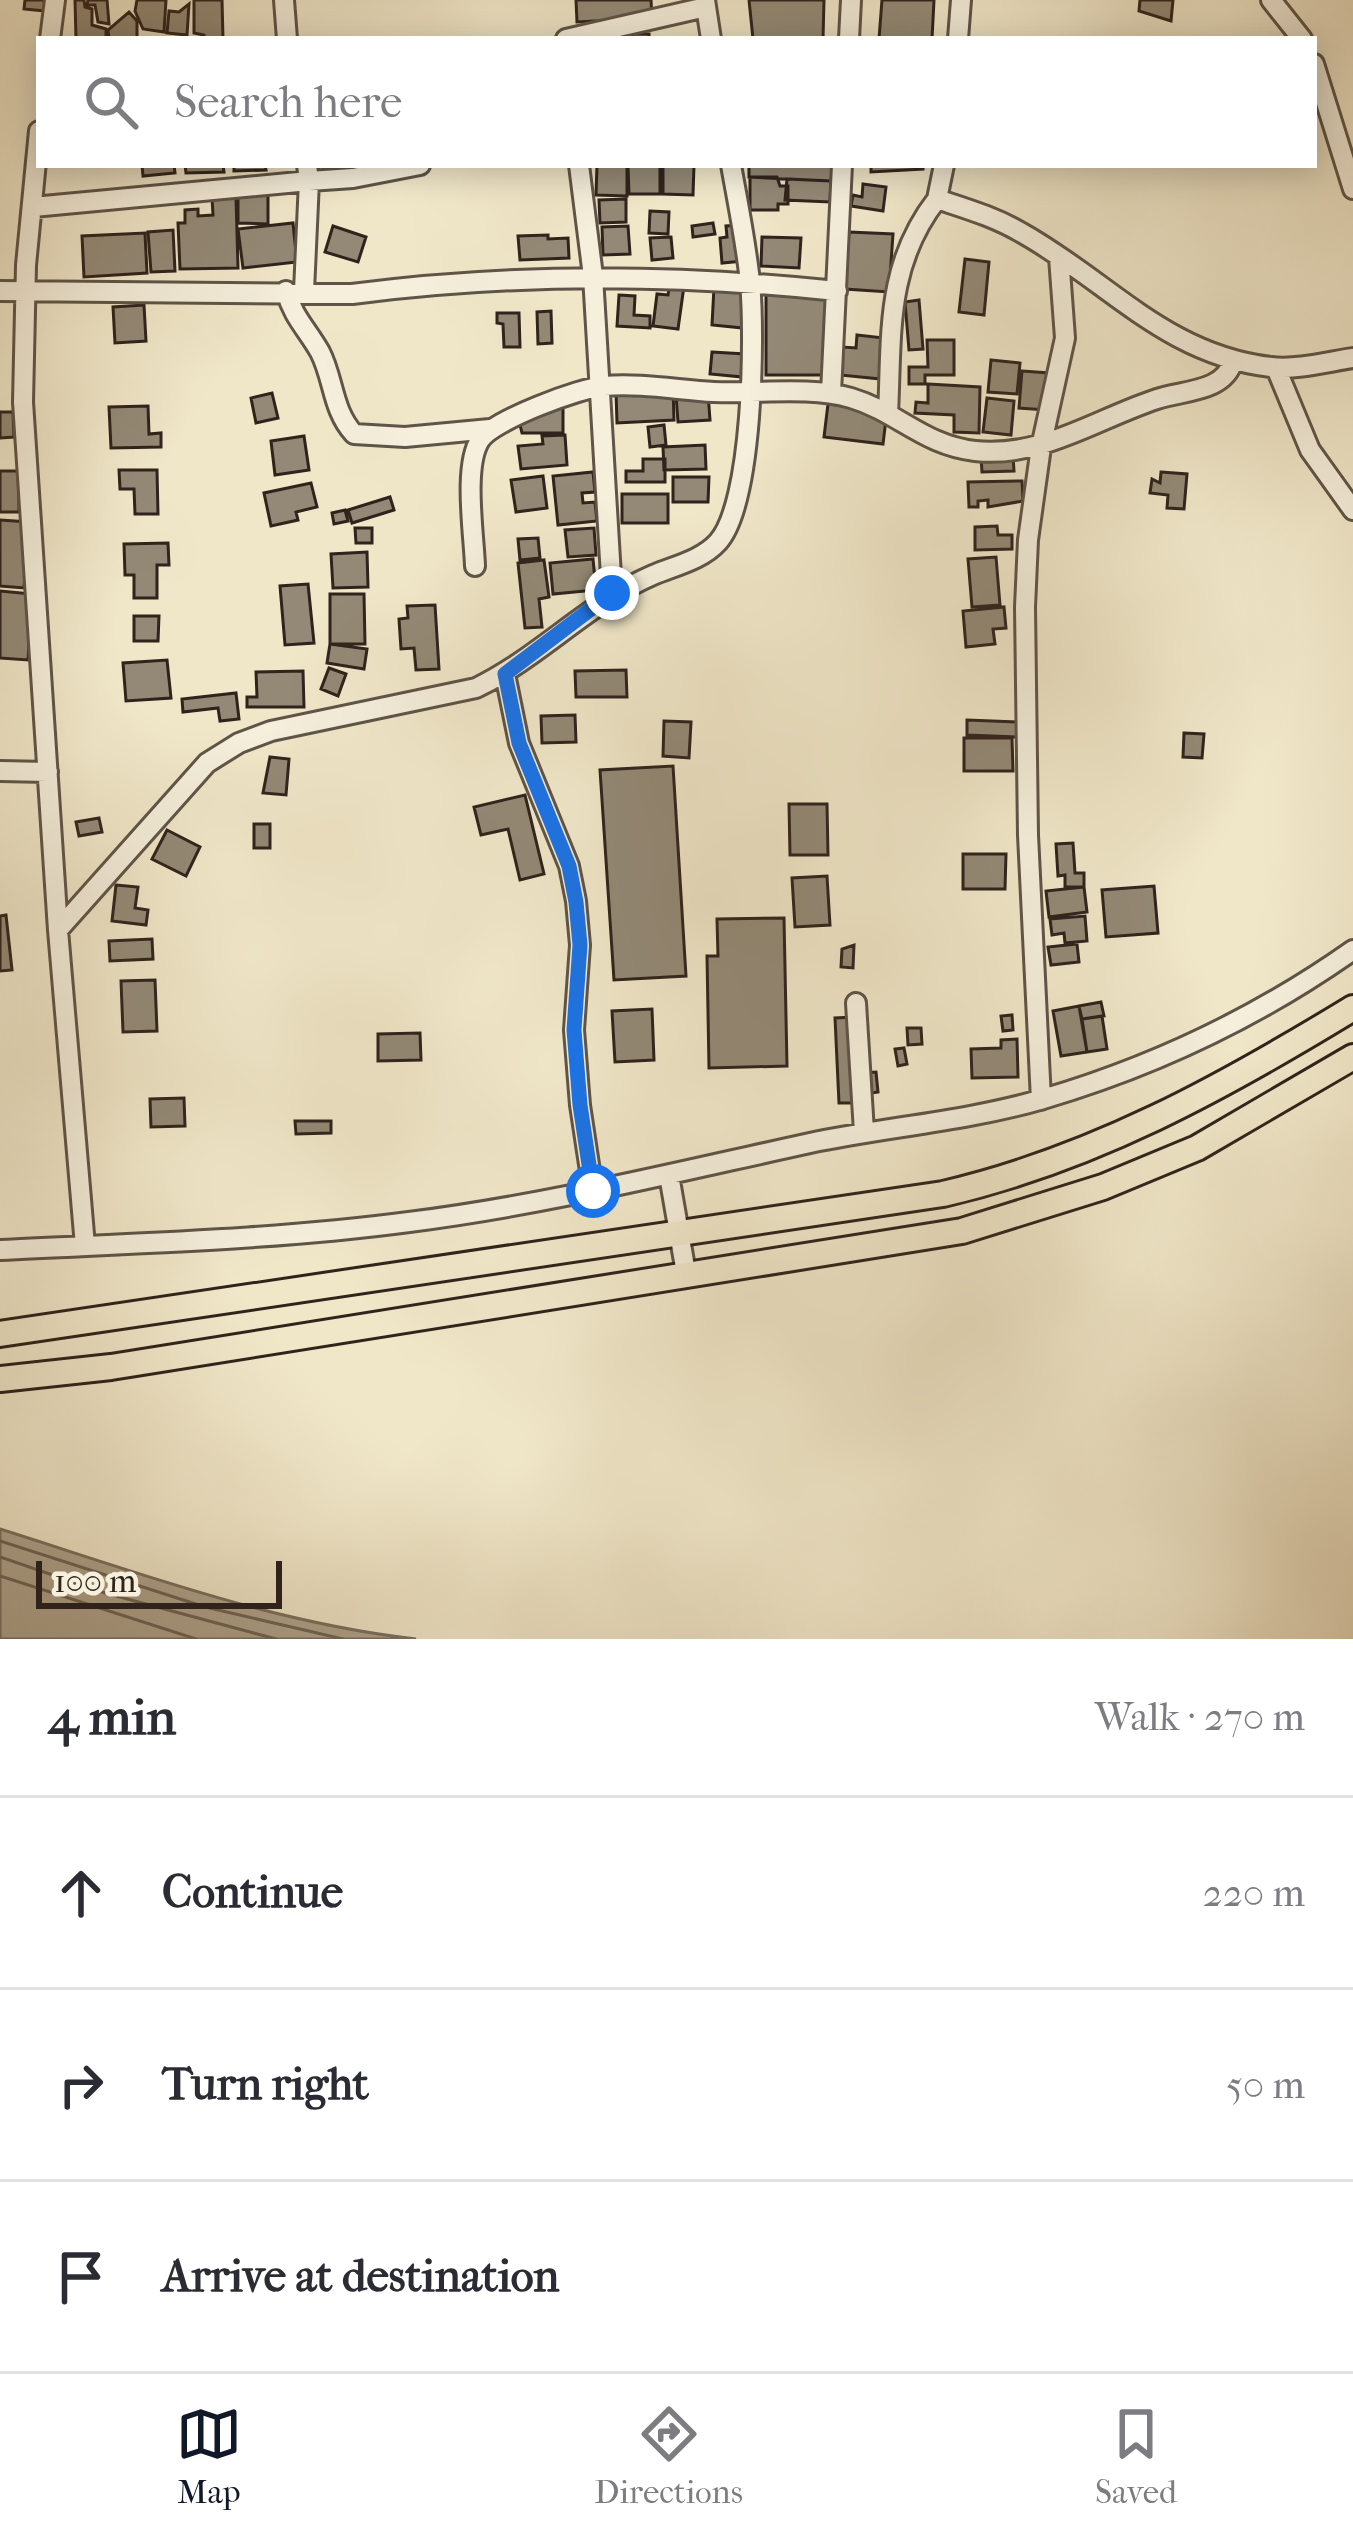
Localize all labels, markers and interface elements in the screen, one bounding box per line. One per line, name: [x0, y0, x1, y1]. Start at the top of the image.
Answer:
search box: [36, 36, 1317, 168]
icon: search: [78, 69, 144, 135]
text: Search here: [174, 76, 402, 129]
route end: [585, 566, 639, 620]
route start: [566, 1164, 620, 1218]
scale bar: [36, 1555, 282, 1608]
text: 100 m: [54, 1562, 137, 1601]
text: 4 min: [48, 1687, 176, 1747]
text: Walk · 270 m: [1095, 1694, 1305, 1740]
icon: ahead: [48, 1860, 114, 1926]
text: Continue: [162, 1866, 343, 1919]
text: 220 m: [1203, 1870, 1305, 1916]
icon: right: [48, 2052, 114, 2118]
text: Turn right: [162, 2058, 369, 2111]
text: 50 m: [1226, 2062, 1305, 2108]
icon: arrive: [48, 2244, 114, 2310]
text: Arrive at destination: [162, 2250, 559, 2303]
tab: Map: [176, 2401, 242, 2512]
tab: Directions: [594, 2401, 743, 2512]
tab: Saved: [1095, 2401, 1177, 2512]

